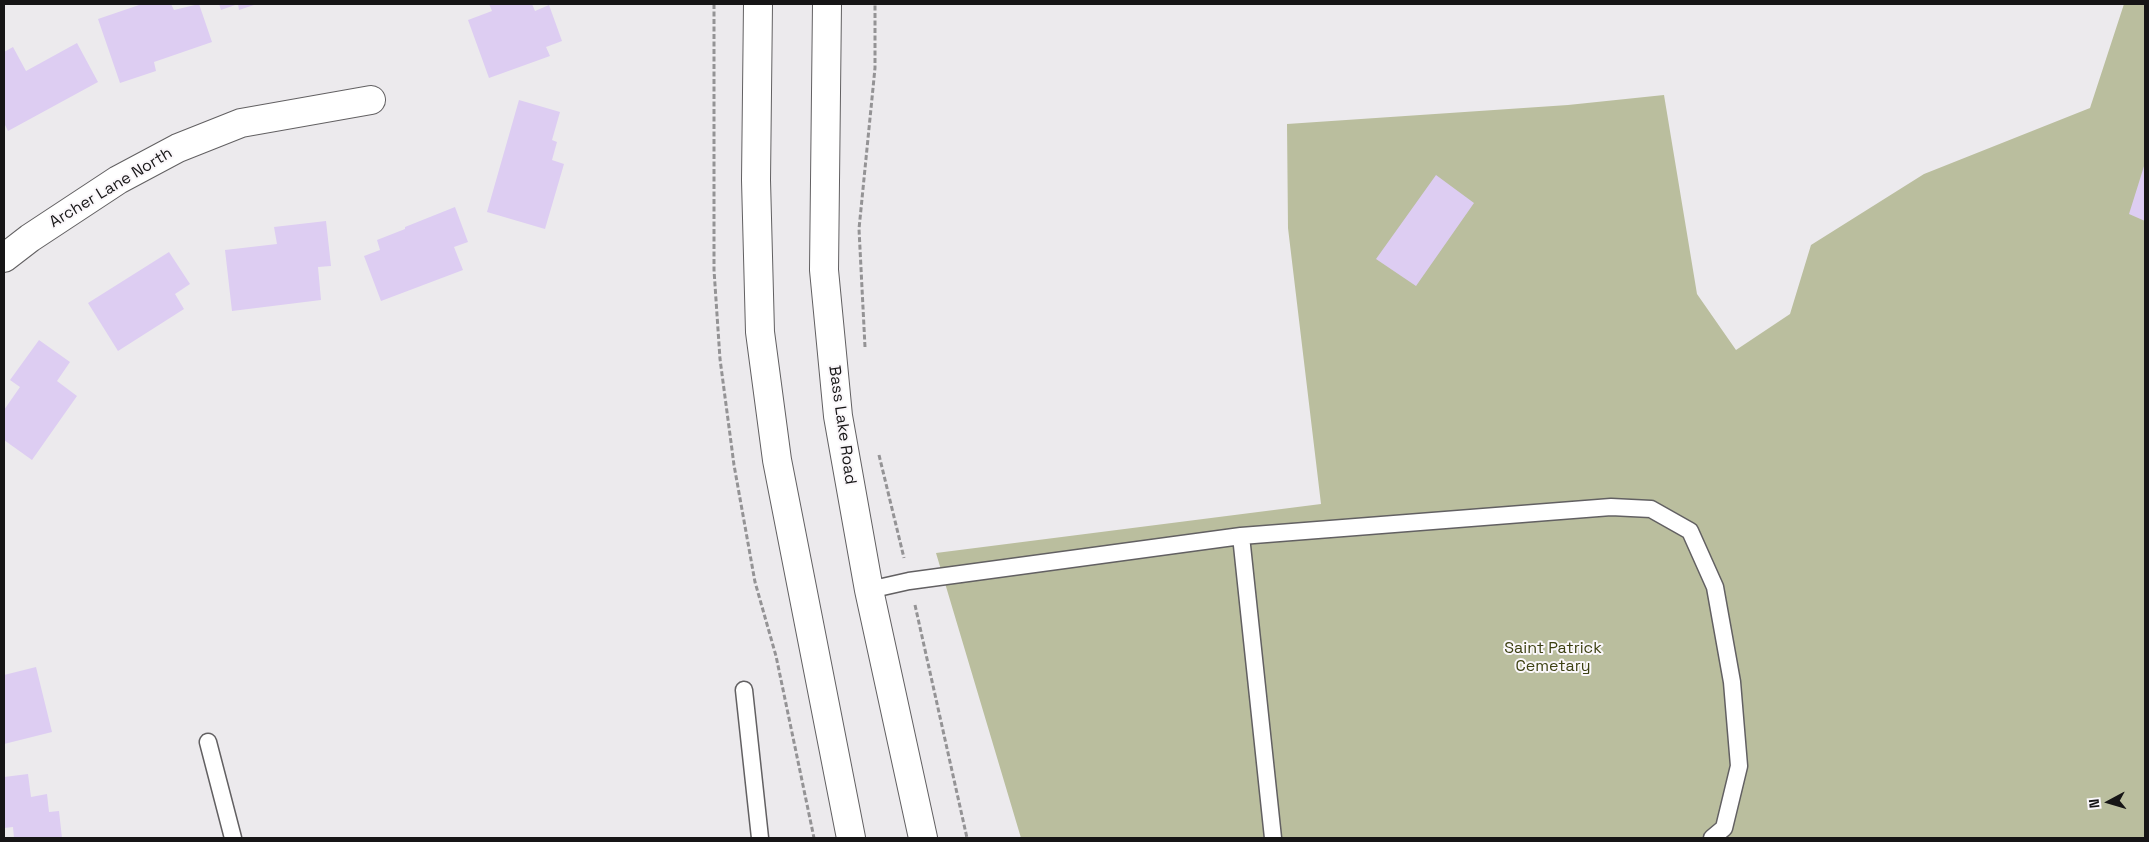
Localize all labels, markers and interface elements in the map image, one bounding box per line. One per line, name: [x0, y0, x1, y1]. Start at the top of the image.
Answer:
street label: Archer Lane North: [46, 144, 176, 232]
street label: Bass Lake Road: [824, 364, 860, 486]
park label: Saint Patrick Cemetary: [1504, 639, 1602, 677]
north arrow: [2084, 777, 2134, 827]
text: N: [2085, 798, 2104, 809]

